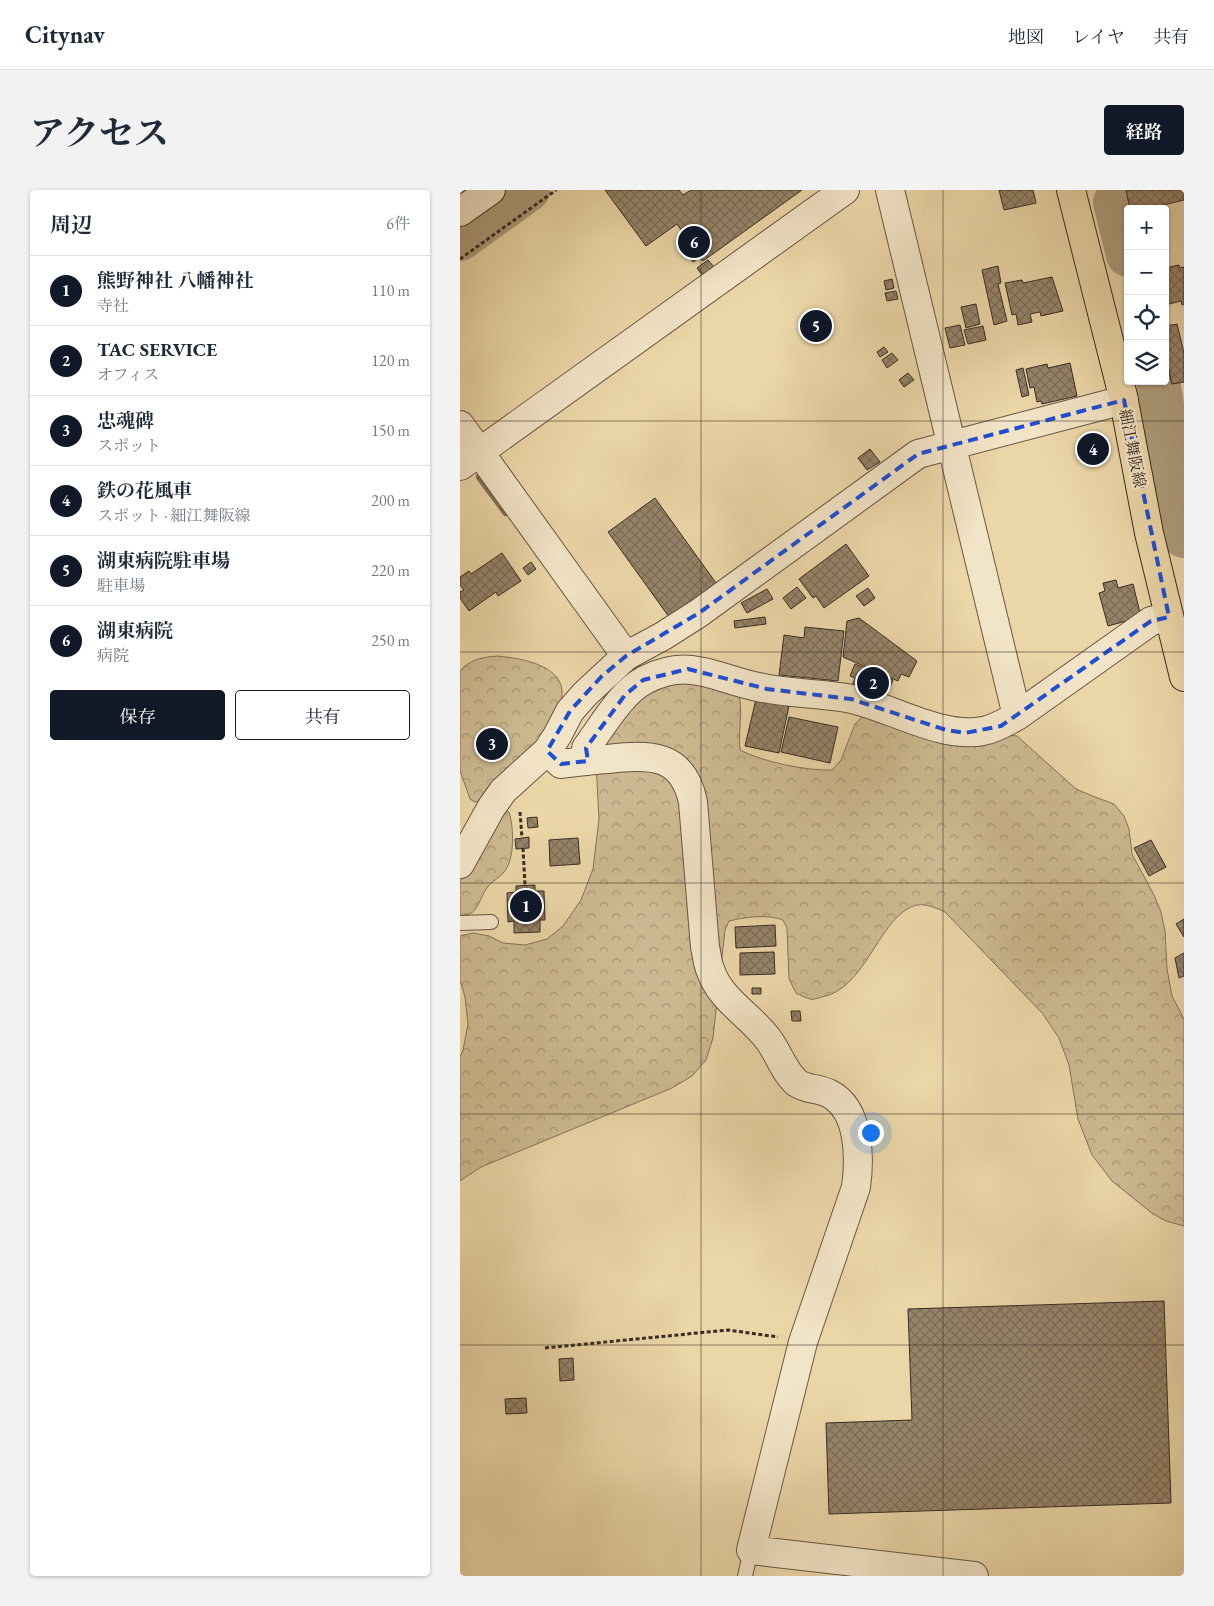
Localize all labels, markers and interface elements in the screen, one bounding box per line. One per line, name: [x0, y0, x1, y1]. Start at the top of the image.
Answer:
text: Citynav: [25, 19, 105, 50]
text: 地図: [1008, 25, 1044, 48]
text: レイヤ: [1072, 25, 1125, 48]
text: 共有: [1153, 25, 1189, 48]
button: 経路: [1104, 105, 1184, 155]
text: アクセス: [30, 110, 169, 155]
map controls: [1124, 205, 1169, 385]
button: +: [1124, 205, 1169, 250]
text: 周辺: [50, 211, 92, 238]
text: 6件: [386, 213, 410, 234]
pin: 6: [678, 223, 710, 261]
button: −: [1124, 250, 1169, 295]
text: 熊野神社 八幡神社: [97, 268, 254, 293]
text: 1: [62, 280, 70, 301]
text: 110 m: [371, 280, 410, 301]
text: 寺社: [97, 295, 129, 316]
button: locate: [1124, 295, 1169, 340]
pin: 5: [800, 307, 832, 345]
text: TAC SERVICE: [97, 337, 217, 362]
button: layers: [1124, 340, 1169, 385]
text: 2: [62, 350, 70, 371]
text: 120 m: [371, 350, 410, 371]
text: オフィス: [97, 364, 159, 385]
street label: 細江舞阪線: [1115, 407, 1150, 489]
text: 忠魂碑: [97, 408, 154, 433]
text: 3: [62, 420, 70, 441]
text: 150 m: [371, 420, 410, 441]
pin: 4: [1077, 430, 1109, 468]
text: スポット: [97, 435, 161, 456]
text: 鉄の花風車: [97, 478, 192, 503]
text: 4: [62, 490, 70, 511]
text: 200 m: [371, 490, 410, 511]
text: スポット · 細江舞阪線: [97, 505, 251, 526]
text: 湖東病院駐車場: [97, 548, 230, 573]
text: 5: [62, 560, 70, 581]
text: 220 m: [371, 560, 410, 581]
text: 駐車場: [97, 575, 145, 596]
text: 湖東病院: [97, 618, 173, 643]
text: 6: [62, 630, 70, 651]
text: 250 m: [371, 630, 410, 651]
text: 病院: [97, 645, 129, 666]
pin: 2: [857, 664, 889, 702]
button: 保存: [50, 690, 225, 740]
button: 共有: [235, 690, 410, 740]
pin: 3: [476, 725, 508, 763]
pin: 1: [510, 887, 542, 925]
your location: [858, 1120, 884, 1146]

